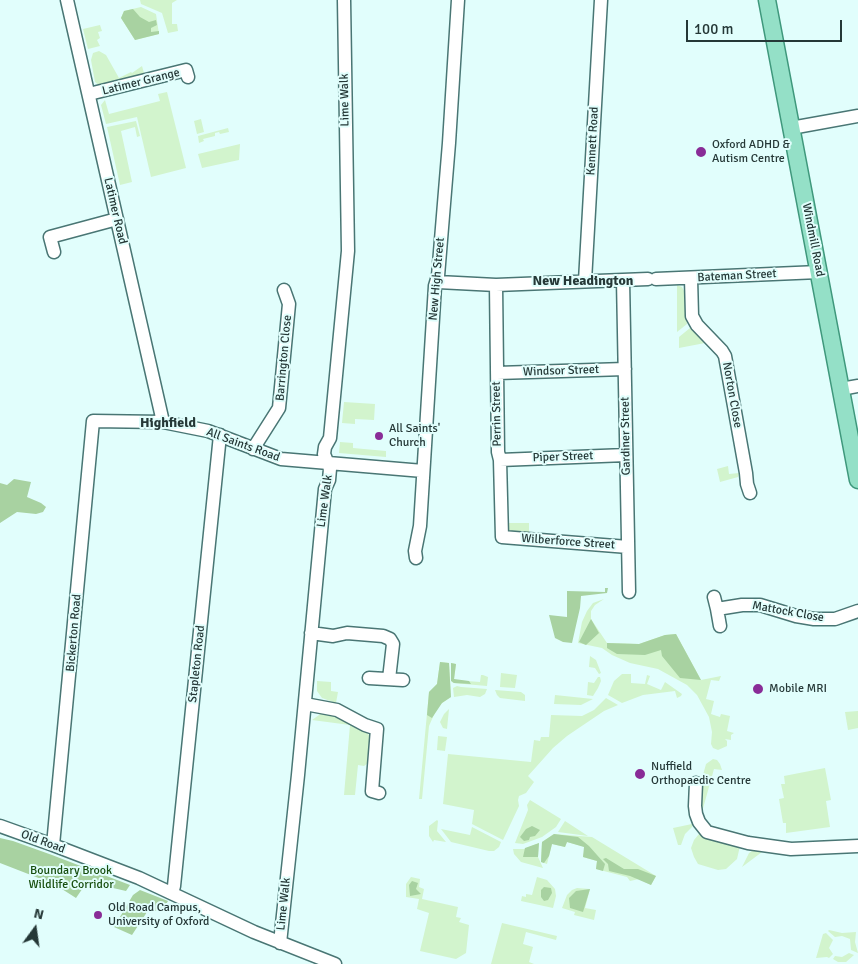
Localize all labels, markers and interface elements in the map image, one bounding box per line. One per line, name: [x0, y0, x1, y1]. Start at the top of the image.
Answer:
scale bar: [688, 10, 844, 42]
text: 100 m: [694, 20, 734, 38]
street label: Latimer Grange: [101, 65, 181, 99]
street label: Lime Walk: [337, 73, 353, 127]
street label: Kennett Road: [584, 106, 602, 176]
place label: Oxford ADHD & Autism Centre: [712, 138, 790, 166]
marker: Oxford ADHD & Autism Centre: [694, 145, 708, 159]
street label: Latimer Road: [100, 176, 130, 246]
street label: Windmill Road: [799, 202, 827, 278]
street label: New High Street: [426, 237, 448, 321]
street label: Bateman Street: [697, 267, 777, 285]
district label: New Headington: [533, 273, 633, 289]
street label: Barrington Close: [273, 314, 295, 402]
street label: Norton Close: [719, 361, 745, 429]
street label: Windsor Street: [523, 362, 599, 380]
street label: Perrin Street: [489, 381, 505, 447]
street label: Gardiner Street: [618, 397, 634, 475]
district label: Highfield: [140, 415, 196, 431]
place label: All Saints' Church: [389, 422, 440, 450]
street label: All Saints Road: [204, 425, 282, 465]
marker: All Saints' Church: [373, 430, 385, 442]
street label: Piper Street: [532, 449, 594, 465]
street label: Lime Walk: [314, 474, 336, 528]
street label: Wilberforce Street: [521, 532, 615, 552]
street label: Bickerton Road: [63, 594, 85, 672]
street label: Mattock Close: [751, 599, 825, 625]
street label: Stapleton Road: [186, 625, 208, 703]
marker: Mobile MRI: [751, 682, 765, 696]
place label: Mobile MRI: [769, 682, 827, 696]
place label: Nuffield Orthopaedic Centre: [651, 760, 751, 788]
marker: Nuffield Orthopaedic Centre: [633, 767, 647, 781]
street label: Old Road: [19, 827, 67, 857]
park label: Boundary Brook Wildlife Corridor: [28, 864, 114, 892]
street label: Lime Walk: [274, 877, 294, 931]
place label: Old Road Campus, University of Oxford: [108, 901, 209, 929]
north arrow: [10, 904, 60, 954]
text: N: [32, 905, 46, 923]
marker: Old Road Campus, University of Oxford: [92, 909, 104, 921]

